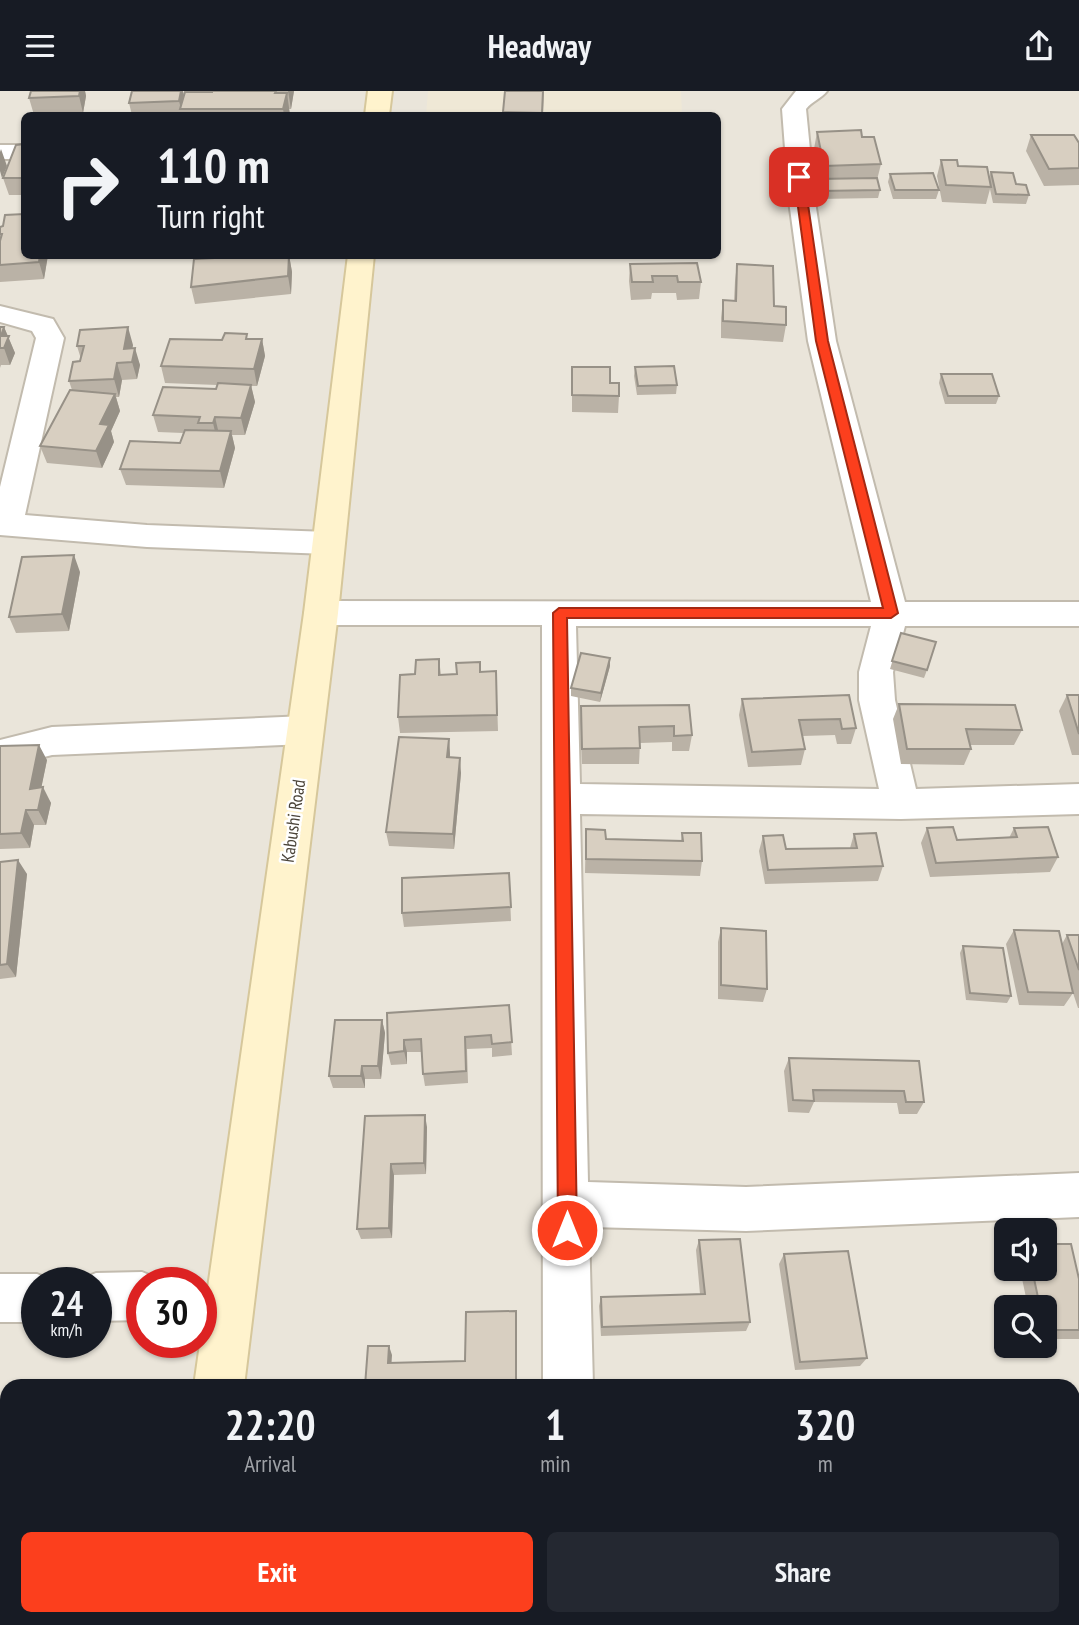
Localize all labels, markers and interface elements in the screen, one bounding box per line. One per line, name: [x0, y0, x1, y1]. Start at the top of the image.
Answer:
text: Headway: [488, 25, 591, 67]
icon: menu: [21, 27, 59, 65]
icon: share: [1020, 27, 1058, 65]
text: 110 m: [157, 133, 270, 197]
icon: right: [42, 140, 133, 231]
pin: [769, 147, 829, 207]
icon: arrive: [780, 158, 818, 196]
text: Turn right: [157, 195, 265, 237]
street label: Kabushi Road: [276, 778, 310, 864]
position arrow: [530, 1193, 604, 1267]
map controls: [994, 1218, 1057, 1358]
button: sound: [994, 1218, 1057, 1281]
speed limit sign: 30: [126, 1267, 217, 1358]
text: 24: [50, 1280, 83, 1326]
button: search: [994, 1295, 1057, 1358]
text: km/h: [51, 1318, 82, 1341]
text: 22:20: [225, 1397, 316, 1452]
text: 1: [545, 1397, 565, 1452]
text: 320: [795, 1397, 855, 1452]
text: Arrival: [244, 1449, 296, 1478]
text: min: [540, 1449, 570, 1478]
text: m: [818, 1449, 833, 1478]
button: Exit: [21, 1532, 533, 1612]
button: Share: [547, 1532, 1059, 1612]

